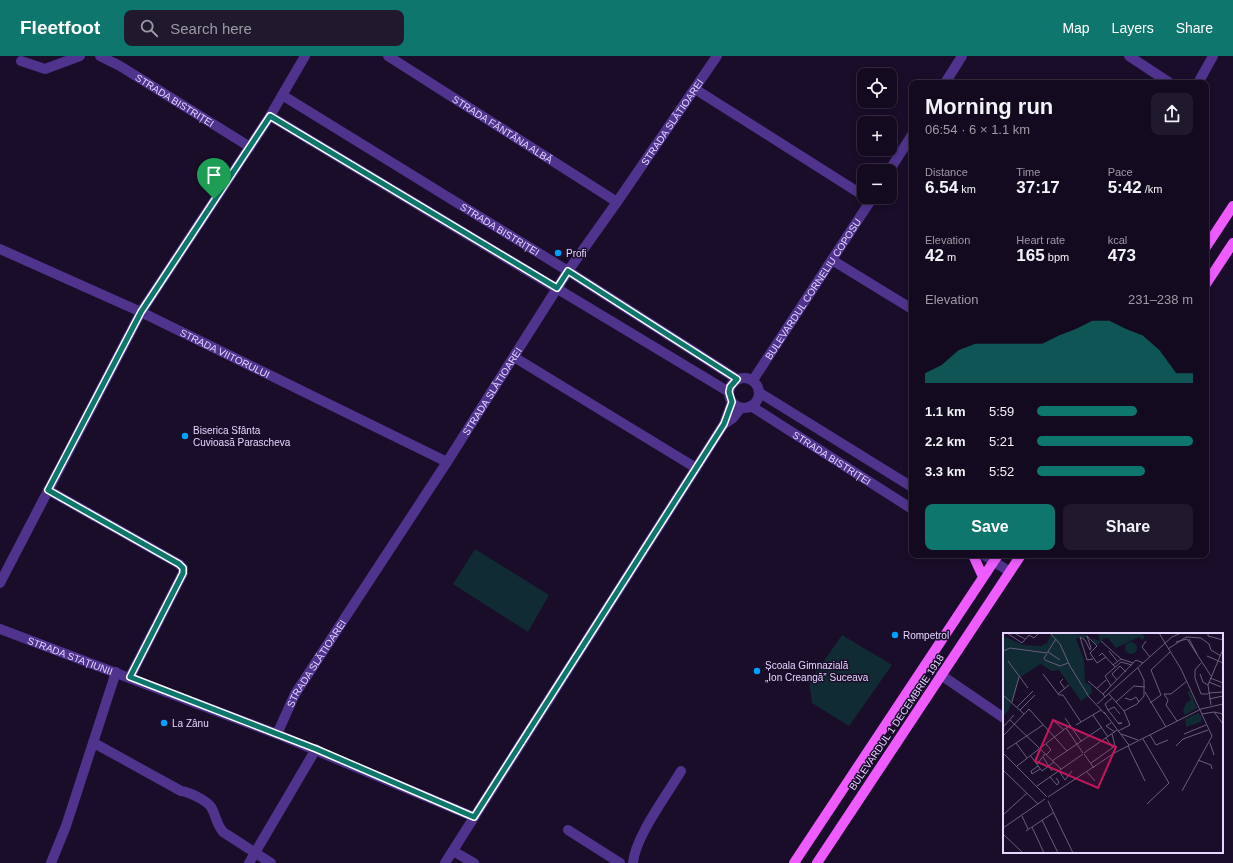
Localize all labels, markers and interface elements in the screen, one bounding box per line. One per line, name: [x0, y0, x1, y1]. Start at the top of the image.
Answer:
search box: [124, 10, 404, 46]
text: Fleetfoot: [20, 17, 100, 38]
icon: search: [138, 17, 160, 39]
text: Search here: [170, 20, 252, 37]
text: Map: [1062, 20, 1090, 36]
text: Layers: [1112, 20, 1154, 36]
text: Share: [1176, 20, 1213, 36]
map controls: [857, 68, 897, 204]
button: locate: [857, 68, 897, 108]
street label: STRADA BISTRIȚEI: [133, 72, 216, 129]
street label: STRADA SLĂTIOAREI: [639, 77, 706, 167]
button: share: [1151, 93, 1193, 135]
street label: STRADA FÂNTÂNA ALBĂ: [450, 94, 555, 166]
text: Morning run: [925, 94, 1053, 119]
button: +: [857, 116, 897, 156]
text: 06:54 · 6 × 1.1 km: [925, 122, 1030, 137]
pin: [197, 158, 231, 199]
icon: arrive: [203, 164, 225, 186]
button: −: [857, 164, 897, 204]
text: Distance: [925, 166, 968, 178]
text: Time: [1016, 166, 1040, 178]
text: Pace: [1108, 166, 1133, 178]
text: 6.54: [925, 178, 958, 197]
text: 37:17: [1016, 178, 1060, 197]
text: 5:42: [1108, 178, 1142, 197]
text: km: [958, 183, 976, 195]
text: /km: [1142, 183, 1162, 195]
street label: STRADA BISTRIȚEI: [458, 201, 541, 258]
street label: BULEVARDUL CORNELIU COPOSU: [763, 217, 863, 362]
text: Elevation: [925, 234, 970, 246]
text: Heart rate: [1016, 234, 1065, 246]
text: kcal: [1108, 234, 1127, 246]
text: 42: [925, 246, 944, 265]
text: 165: [1016, 246, 1045, 265]
text: 473: [1108, 246, 1136, 265]
marker: Profi: [553, 248, 563, 258]
place label: Profi: [566, 248, 587, 259]
text: m: [944, 251, 956, 263]
text: bpm: [1045, 251, 1069, 263]
text: Elevation: [925, 292, 978, 307]
text: 231–238 m: [1128, 292, 1193, 307]
street label: STRADA VIITORULUI: [178, 327, 272, 380]
street label: STRADA SLĂTIOAREI: [460, 346, 524, 437]
text: 1.1 km: [925, 404, 965, 419]
text: 5:59: [989, 404, 1014, 419]
place label: Biserica Sfânta Cuvioasă Parascheva: [193, 425, 291, 448]
street label: STRADA BISTRIȚEI: [790, 429, 873, 487]
marker: Biserica Sfânta Cuvioasă Parascheva: [180, 431, 190, 441]
text: 2.2 km: [925, 434, 965, 449]
text: 5:21: [989, 434, 1014, 449]
text: 3.3 km: [925, 464, 965, 479]
text: 5:52: [989, 464, 1014, 479]
button: Save: [925, 504, 1055, 550]
button: Share: [1063, 504, 1193, 550]
street label: STRADA SLĂTIOAREI: [285, 618, 348, 709]
marker: Rompetrol: [890, 630, 900, 640]
place label: Rompetrol: [903, 630, 949, 641]
inset map: [1003, 633, 1223, 853]
street label: STRADA STAȚIUNII: [26, 635, 114, 677]
street label: BULEVARDUL 1 DECEMBRIE 1918: [847, 652, 946, 792]
place label: Școala Gimnazială „Ion Creangă” Suceava: [765, 660, 869, 683]
marker: Școala Gimnazială „Ion Creangă” Suceava: [752, 666, 762, 676]
marker: La Zânu: [159, 718, 169, 728]
place label: La Zânu: [172, 718, 209, 729]

